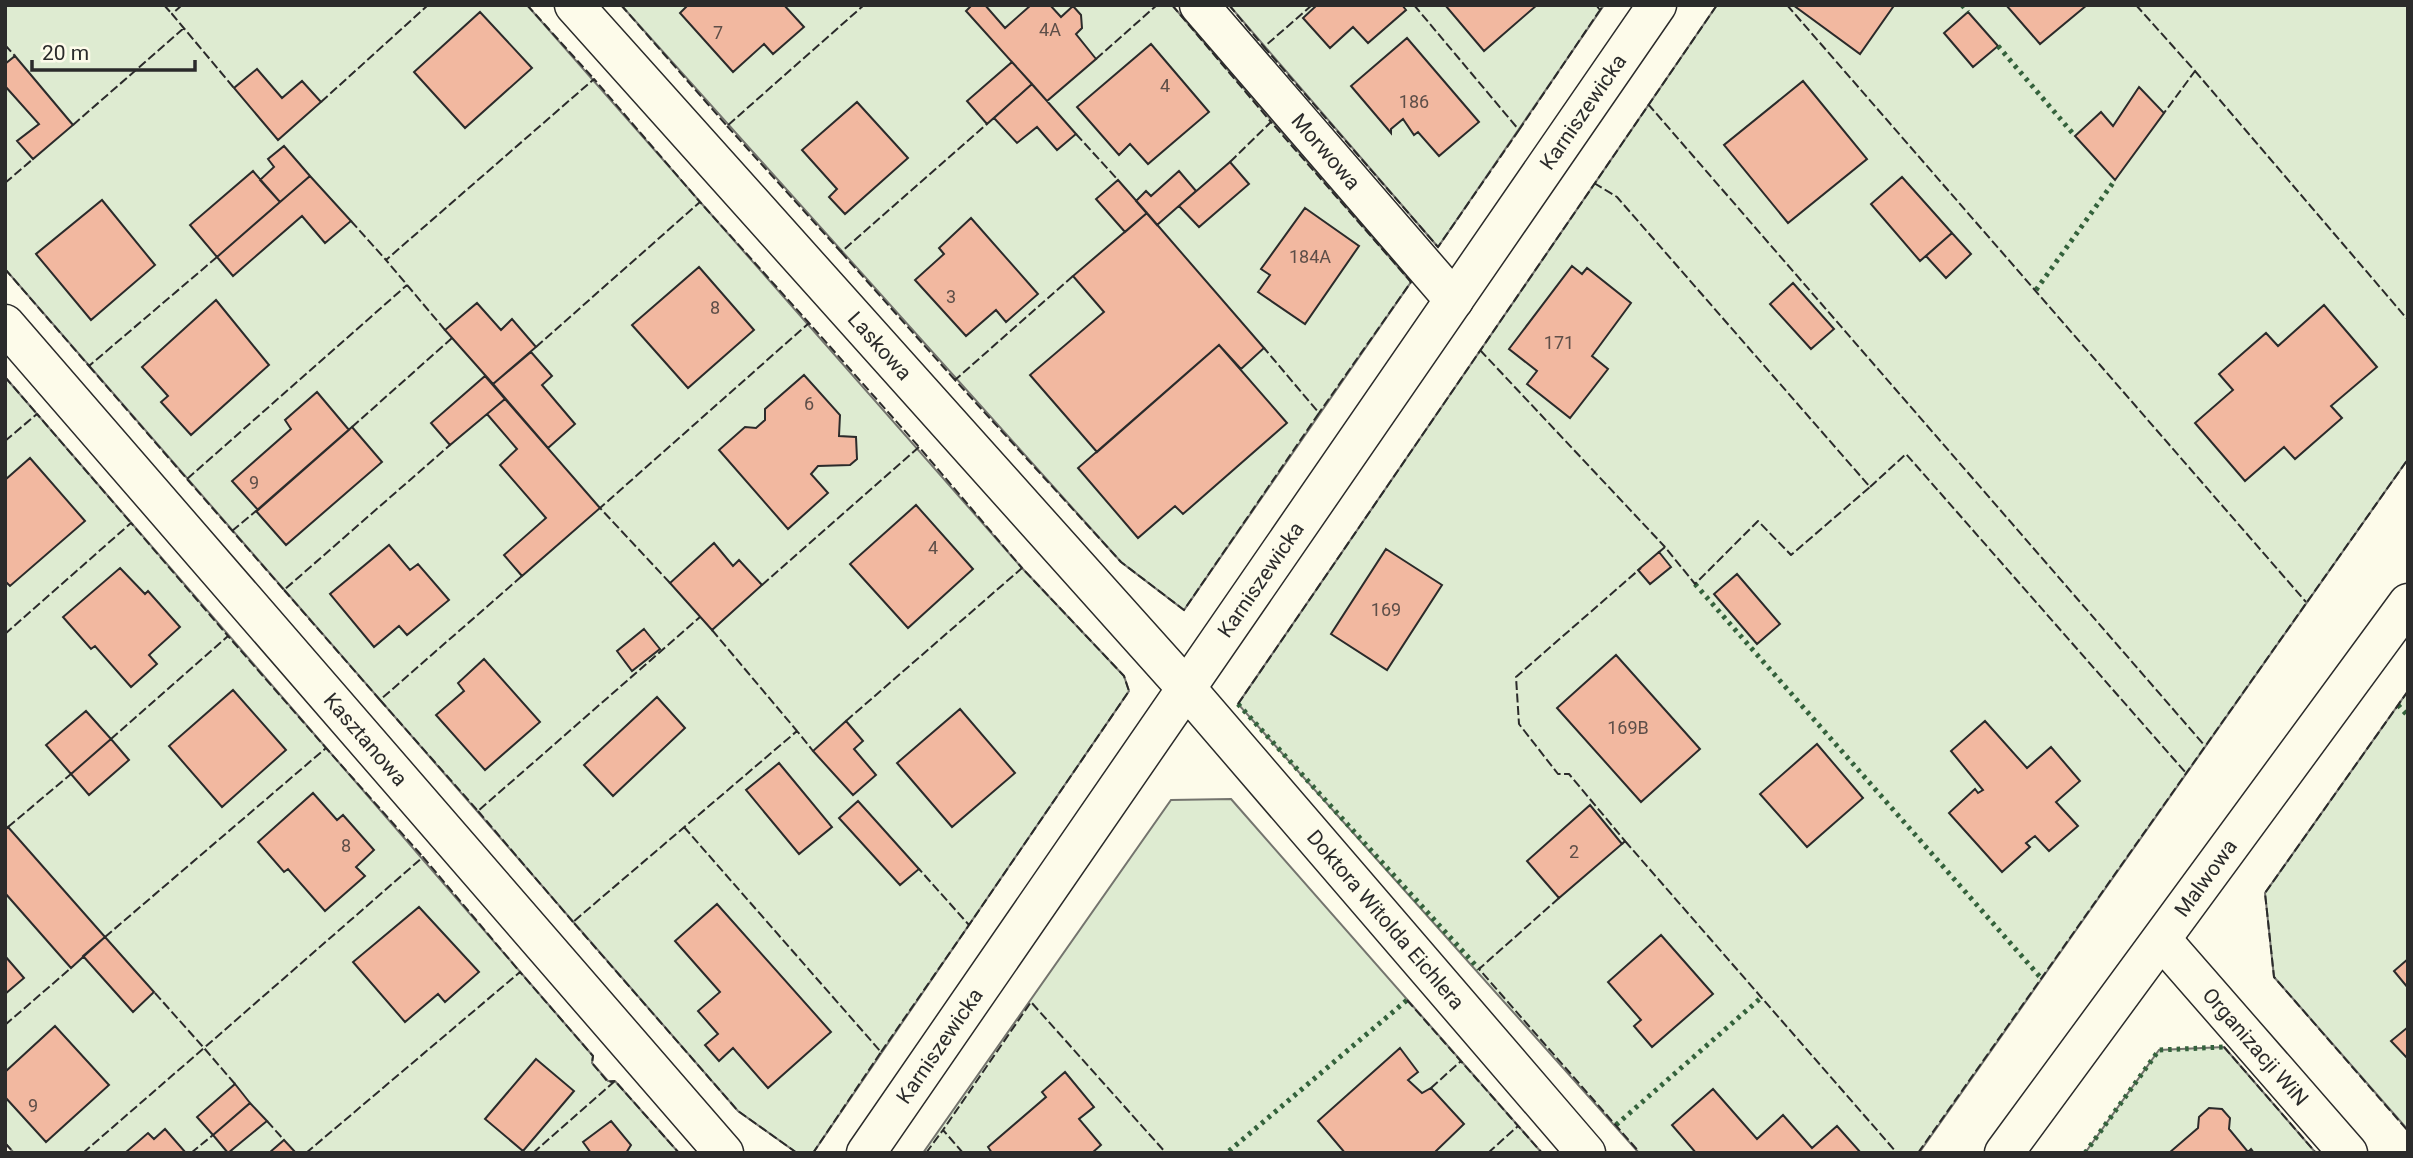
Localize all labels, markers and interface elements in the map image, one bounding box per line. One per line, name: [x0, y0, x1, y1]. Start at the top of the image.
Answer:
house number: 4A: [1039, 19, 1061, 40]
house number: 7: [713, 22, 723, 43]
scale bar: [32, 28, 194, 72]
text: 20 m: [42, 41, 89, 65]
street label: Karniszewicka: [1535, 50, 1631, 174]
house number: 4: [1160, 75, 1170, 96]
house number: 186: [1399, 91, 1429, 112]
street label: Morwowa: [1287, 109, 1365, 195]
house number: 184A: [1289, 246, 1331, 267]
house number: 3: [946, 286, 956, 307]
house number: 8: [710, 297, 720, 318]
street label: Laskowa: [843, 307, 916, 385]
house number: 171: [1544, 332, 1574, 353]
house number: 6: [804, 393, 814, 414]
house number: 9: [249, 472, 259, 493]
street label: Karniszewicka: [1213, 518, 1309, 642]
house number: 4: [928, 537, 938, 558]
house number: 169: [1371, 599, 1401, 620]
street label: Kasztanowa: [319, 688, 412, 791]
house number: 169B: [1607, 717, 1649, 738]
street label: Doktora Witolda Eichlera: [1302, 825, 1469, 1014]
house number: 8: [341, 835, 351, 856]
street label: Malwowa: [2170, 835, 2242, 921]
house number: 2: [1569, 841, 1579, 862]
street label: Organizacji WiN: [2198, 983, 2313, 1111]
street label: Karniszewicka: [892, 984, 988, 1108]
house number: 9: [28, 1095, 38, 1116]

